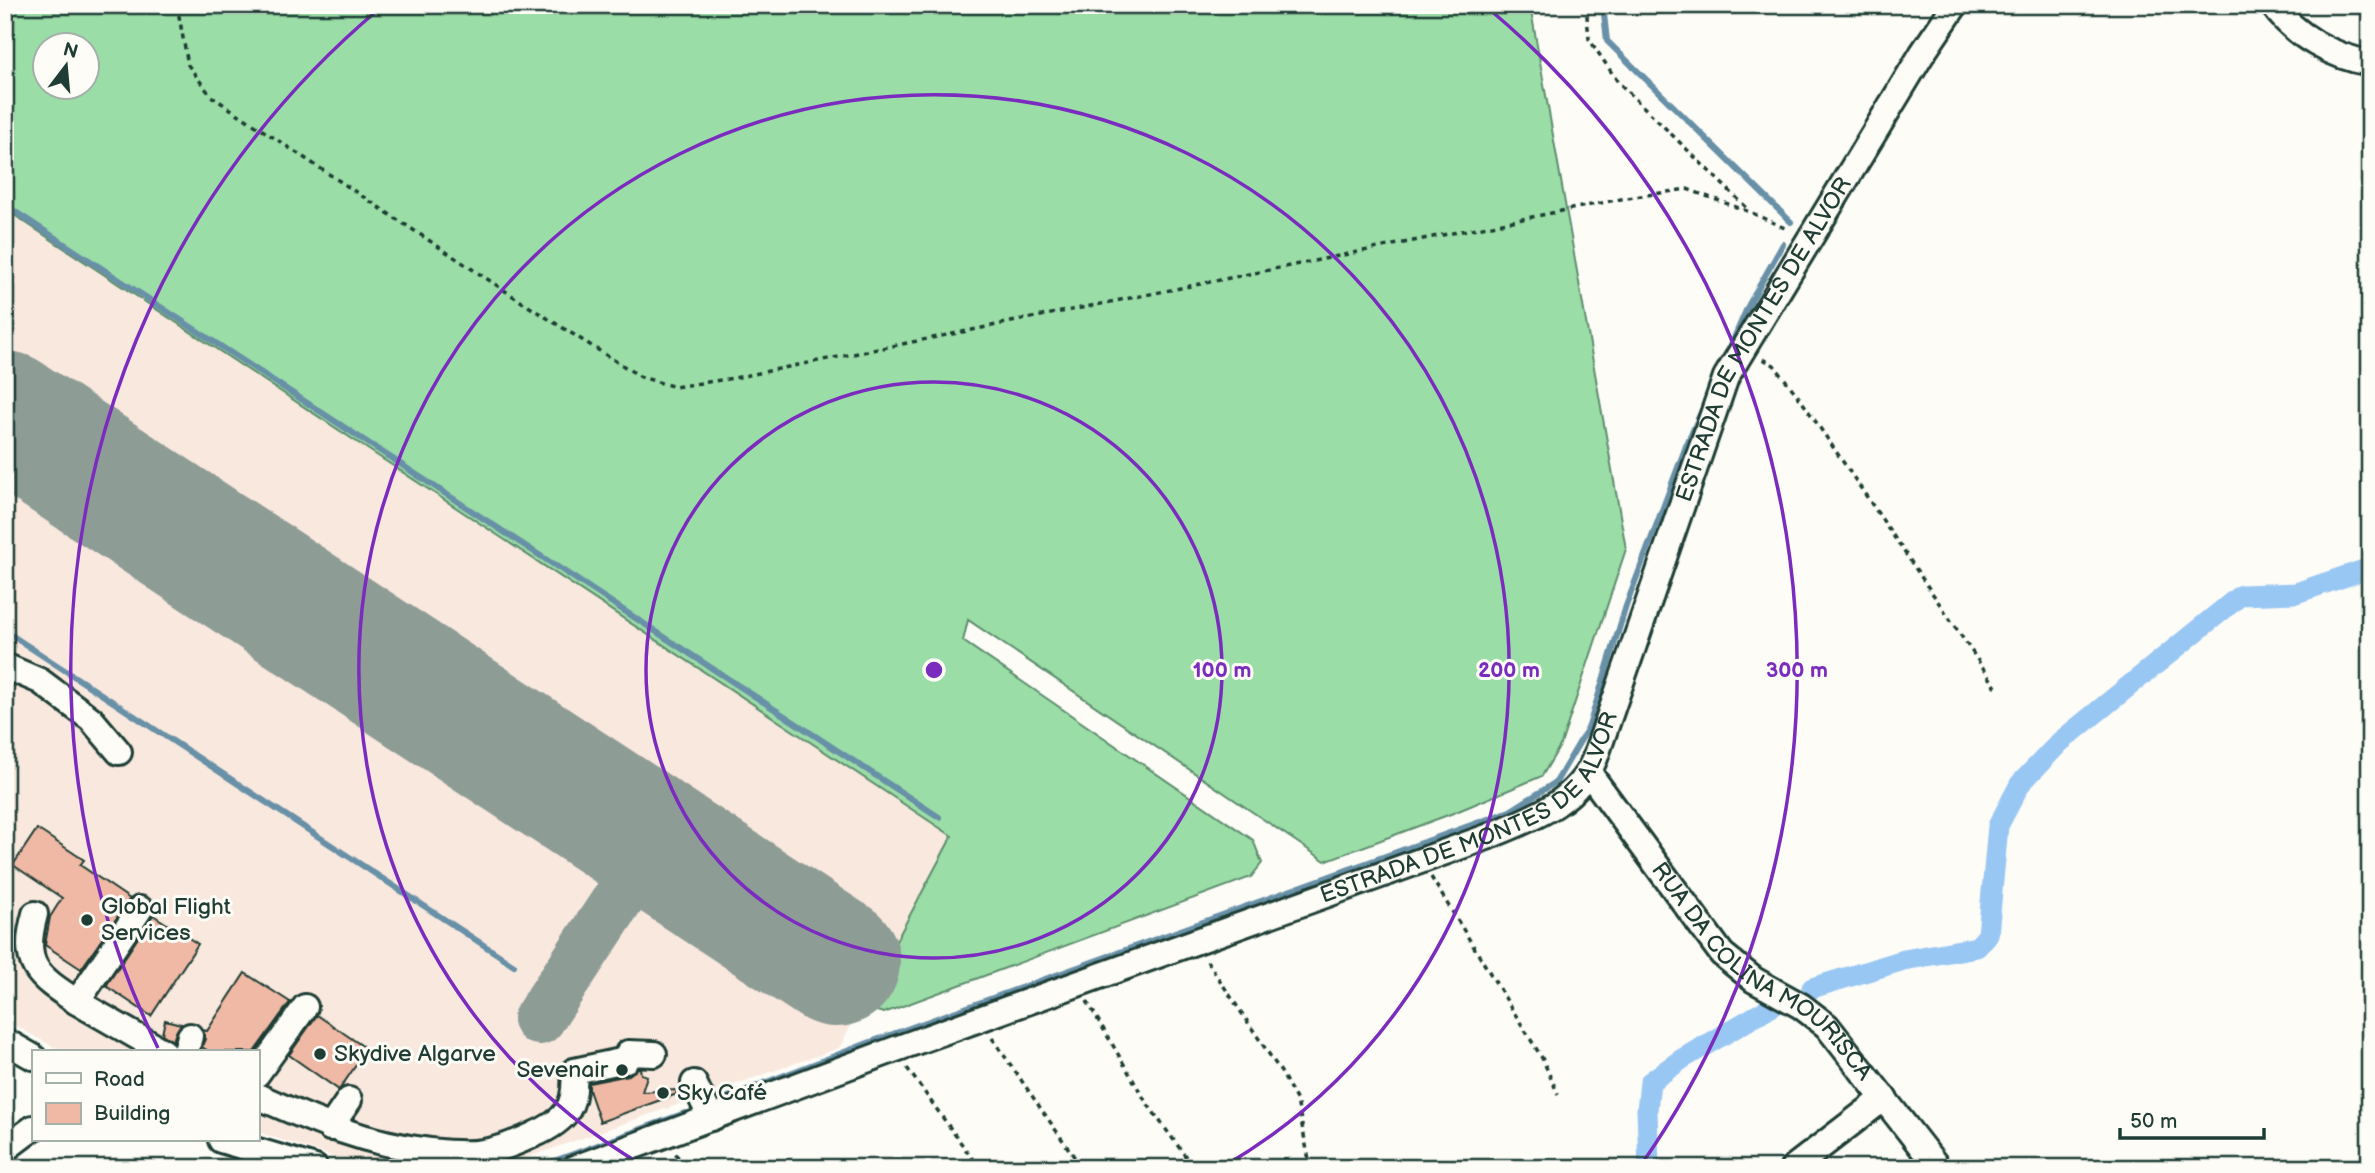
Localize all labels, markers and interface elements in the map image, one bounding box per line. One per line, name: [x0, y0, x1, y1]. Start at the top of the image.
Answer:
north arrow: [32, 32, 102, 102]
text: N: [60, 38, 80, 64]
street label: ESTRADA DE MONTES DE ALVOR: [1670, 172, 1858, 506]
centre of rings: [922, 658, 946, 682]
text: 100 m: [1193, 658, 1251, 683]
text: 200 m: [1478, 658, 1540, 683]
text: 300 m: [1766, 658, 1828, 683]
street label: ESTRADA DE MONTES DE ALVOR: [1316, 708, 1624, 910]
street label: RUA DA COLINA MOURISCA: [1645, 857, 1879, 1087]
place label: Global Flight Services: [101, 893, 231, 947]
marker: Global Flight Services: [79, 912, 95, 928]
place label: Skydive Algarve: [334, 1040, 496, 1068]
marker: Skydive Algarve: [312, 1046, 328, 1062]
legend: [32, 1050, 259, 1142]
place label: Sevenair: [516, 1056, 609, 1084]
marker: Sevenair: [614, 1062, 630, 1078]
text: Road: [94, 1067, 145, 1092]
place label: Sky Café: [677, 1079, 767, 1107]
marker: Sky Café: [655, 1085, 671, 1101]
scale bar: [2120, 1096, 2263, 1140]
text: Building: [94, 1101, 170, 1126]
text: 50 m: [2130, 1109, 2177, 1134]

